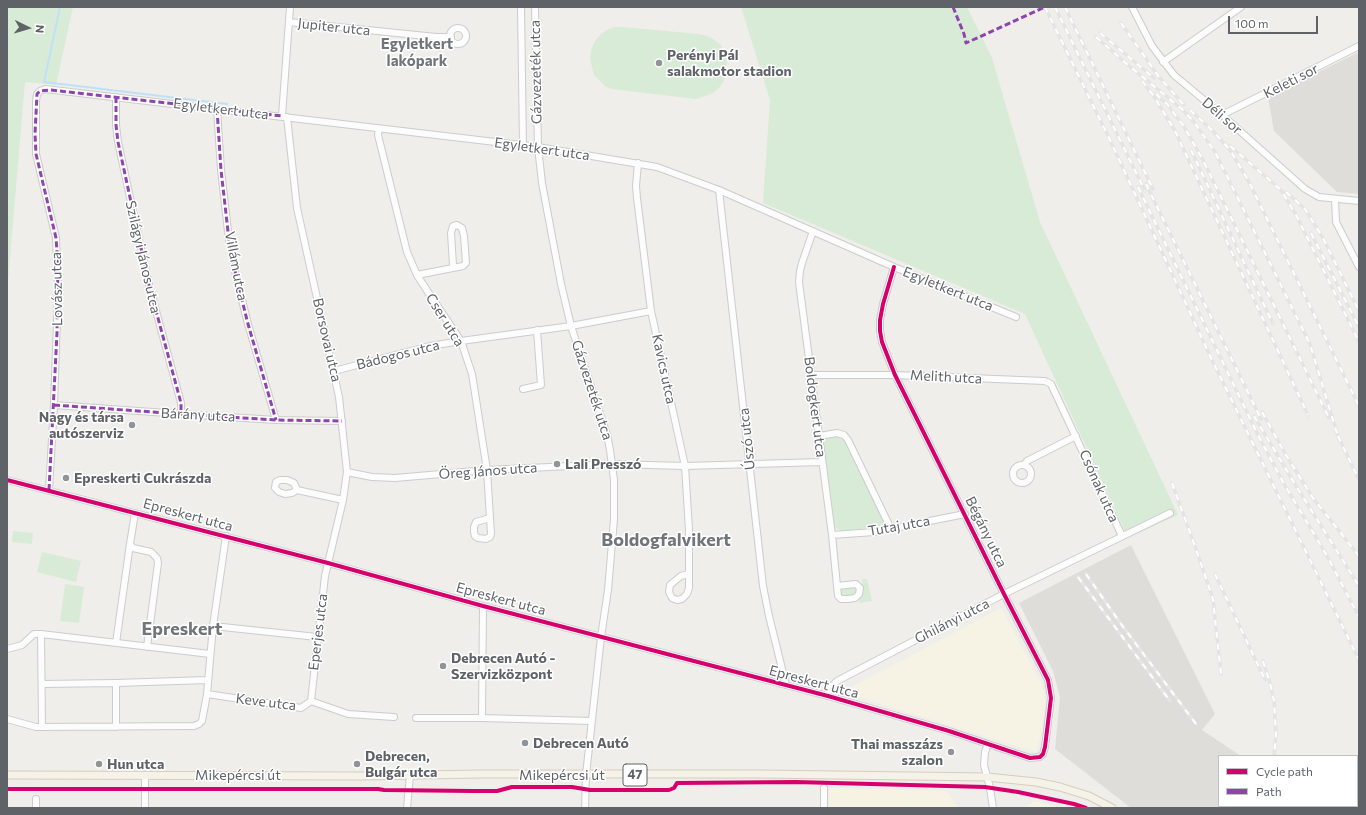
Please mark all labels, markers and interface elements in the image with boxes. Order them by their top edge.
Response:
north arrow [8,8,48,48]
scale bar [1230,8,1320,34]
street label: Jupiter utca [297,15,371,39]
text: 100 m [1235,16,1269,30]
street label: Gázvezeték utca [527,20,545,124]
text: N [34,24,47,34]
district label: Egyletkert lakópark [381,35,453,70]
place label: Perényi Pál salakmotor stadion [667,47,792,80]
marker: Perényi Pál salakmotor stadion [654,58,664,68]
street label: Keleti sor [1261,60,1321,102]
street label: Déli sor [1198,94,1246,138]
street label: Egyletkert utca [172,95,270,123]
street label: Egyletkert utca [493,134,591,164]
street label: Szilágyi János utca [122,199,164,315]
street label: Villám utca [221,230,251,302]
street label: Lovász utca [48,252,66,326]
street label: Egyletkert utca [900,263,996,315]
street label: Cser utca [422,290,468,350]
street label: Borsovai utca [309,296,345,384]
street label: Kavics utca [648,333,680,405]
street label: Bádogos utca [355,337,441,373]
street label: Gázvezeték utca [568,338,616,442]
street label: Boldogkert utca [800,356,830,458]
street label: Melith utca [910,367,982,387]
street label: Bárány utca [160,405,236,425]
street label: Úszó utca [735,407,759,471]
place label: Nagy és társa autószerviz [39,409,124,442]
marker: Nagy és társa autószerviz [127,420,137,430]
street label: Csónak utca [1076,447,1122,525]
place label: Lali Presszó [565,456,641,472]
street label: Öreg János utca [438,459,538,483]
marker: Lali Presszó [552,459,562,469]
place label: Epreskerti Cukrászda [74,470,211,486]
marker: Epreskerti Cukrászda [61,473,71,483]
street label: Bégány utca [962,494,1010,570]
street label: Epreskert utca [141,495,235,535]
street label: Tutaj utca [867,512,931,540]
district label: Boldogfalvikert [601,529,731,551]
street label: Epreskert utca [454,579,548,619]
street label: Eperjes utca [305,593,331,671]
street label: Ghilányi utca [912,595,992,647]
district label: Epreskert [142,618,222,640]
place label: Debrecen Autó - Szervizközpont [451,650,556,682]
marker: Debrecen Autó - Szervizközpont [438,661,448,671]
street label: Epreskert utca [767,662,861,702]
street label: Keve utca [235,690,297,714]
place label: Debrecen Autó [533,735,629,751]
place label: Thai masszázs szalon [851,736,943,768]
marker: Debrecen Autó [520,738,530,748]
marker: Thai masszázs szalon [946,747,956,757]
place label: Debrecen, Bulgár utca [365,748,437,780]
legend [1218,755,1358,807]
place label: Hun utca [107,756,164,772]
marker: Hun utca [94,759,104,769]
marker: Debrecen, Bulgár utca [352,759,362,769]
road number: 47 [623,764,647,786]
text: Cycle path [1256,764,1313,778]
street label: Mikepércsi út [195,767,281,783]
street label: Mikepércsi út [519,767,605,783]
text: Path [1256,784,1282,798]

